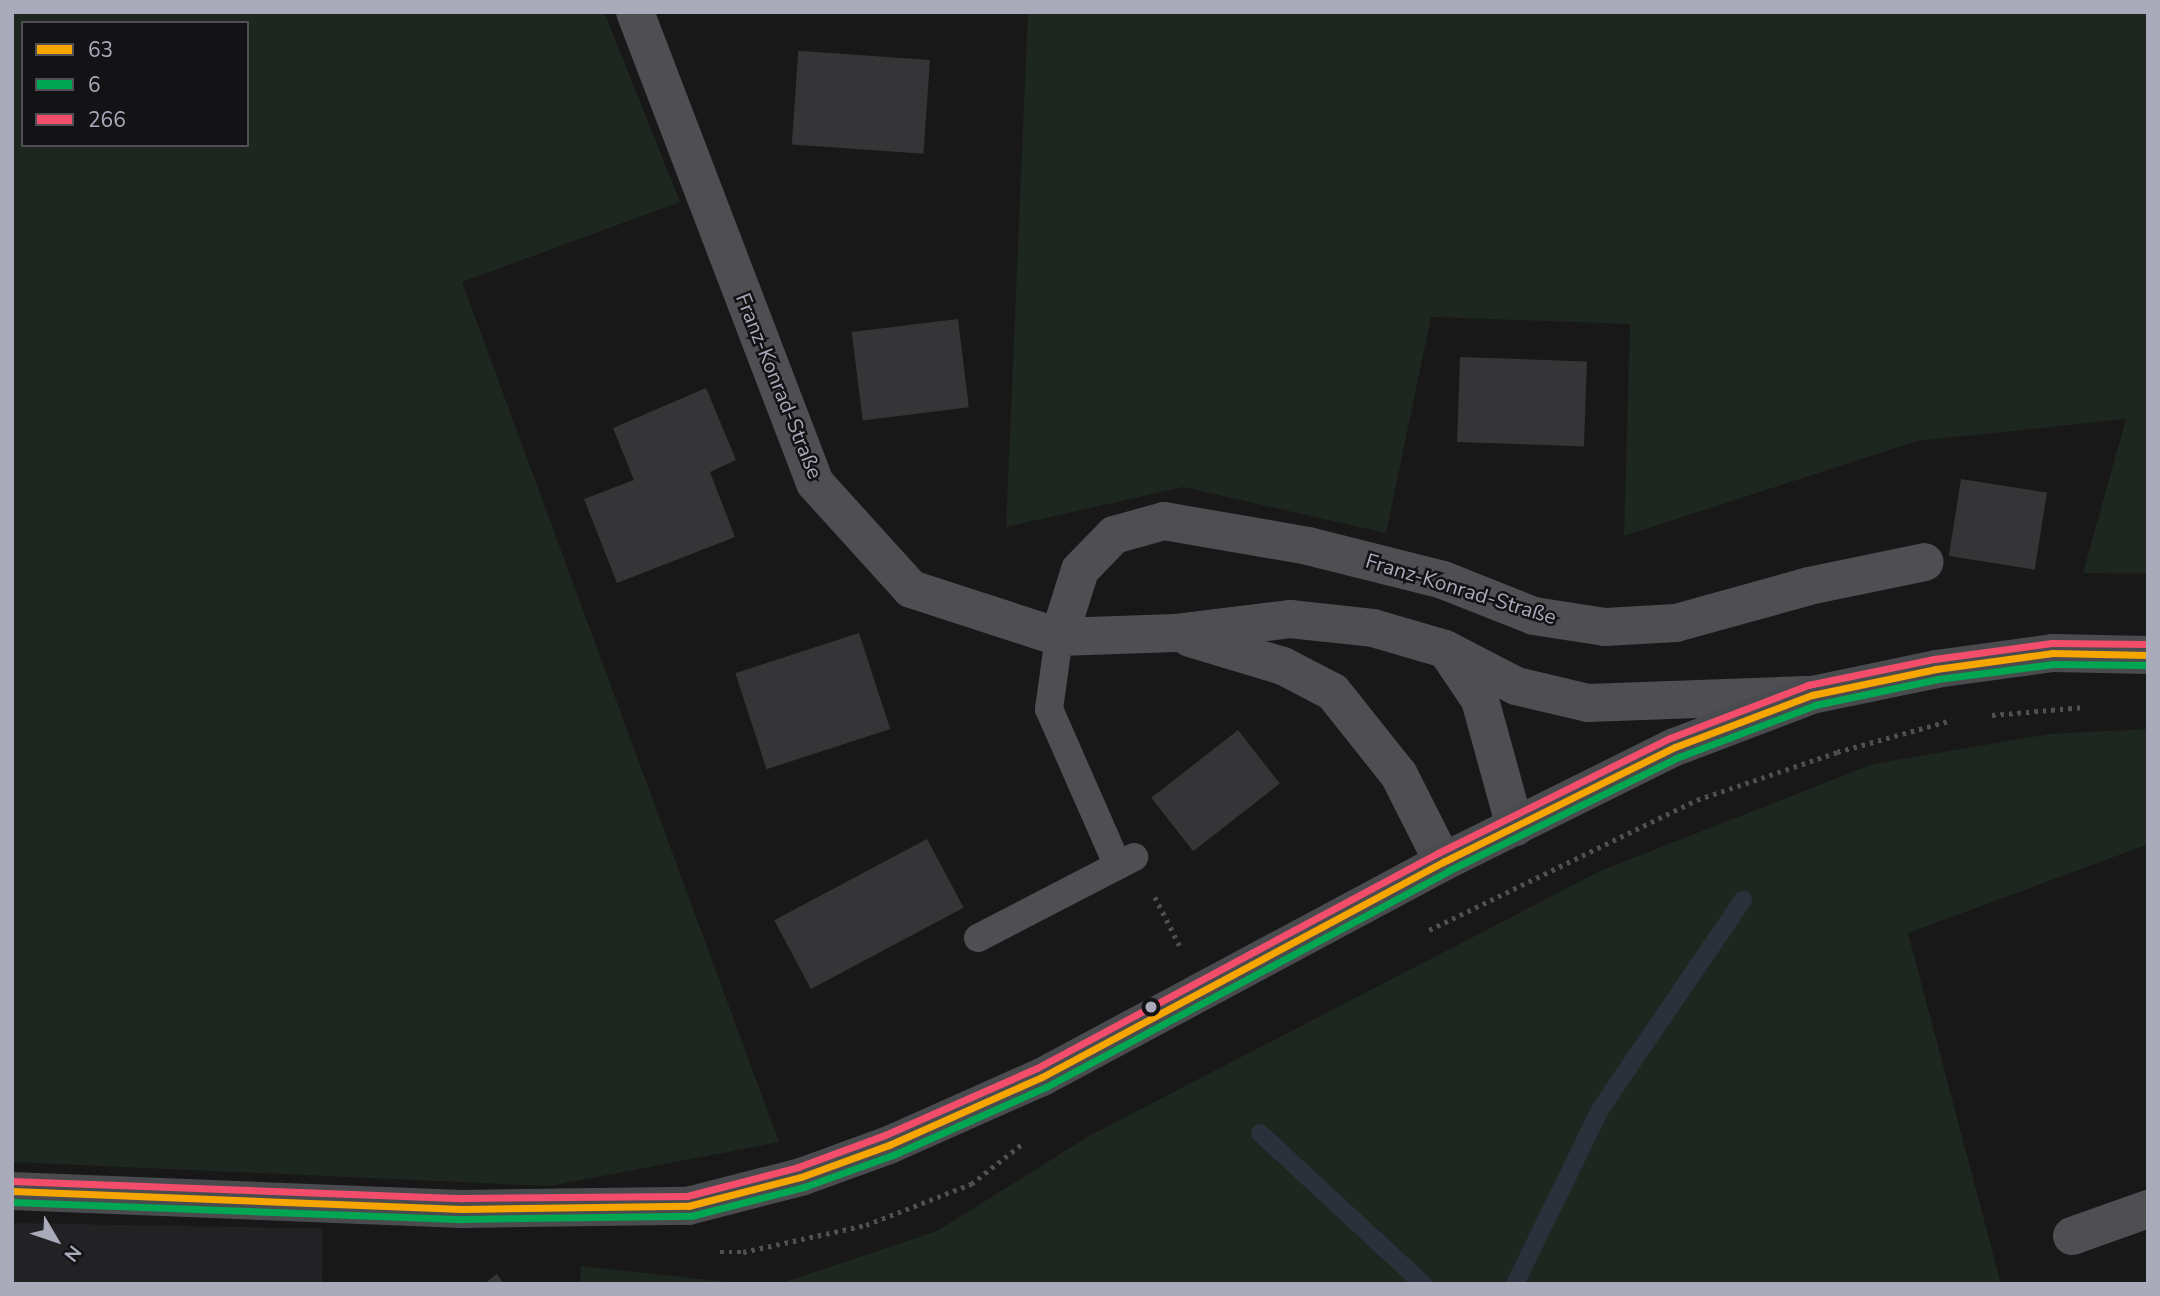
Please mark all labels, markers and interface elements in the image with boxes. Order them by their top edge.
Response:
legend [21,21,248,147]
text: 63 [88,36,113,64]
text: 6 [88,71,101,99]
text: 266 [88,106,126,134]
street label: Franz-Konrad-Straße [730,289,828,483]
street label: Franz-Konrad-Straße [1363,548,1559,630]
unlabelled marker [1144,1000,1158,1014]
north arrow [21,1205,91,1275]
text: N [58,1240,87,1267]

